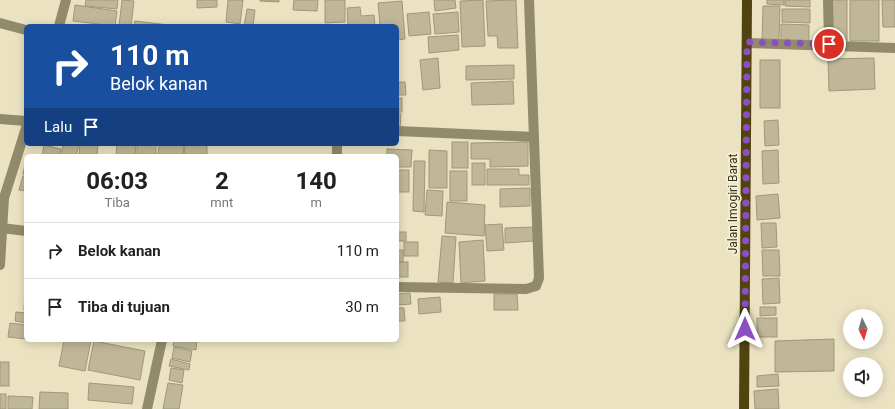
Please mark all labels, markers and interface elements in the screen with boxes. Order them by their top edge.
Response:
pin [812,27,846,61]
icon: arrive [818,33,840,55]
text: 110 m [110,39,189,72]
icon: right [44,40,96,92]
text: Belok kanan [110,73,208,94]
icon: arrive [80,116,102,138]
text: Lalu [44,118,72,136]
street label: Jalan Imogiri Barat [726,154,740,254]
text: 06:03 [86,167,148,195]
text: 2 [215,167,229,195]
text: 140 [295,167,337,195]
text: Tiba [105,195,130,210]
text: mnt [210,195,233,210]
text: m [310,195,322,210]
icon: right [44,240,66,262]
text: Belok kanan [78,242,161,260]
text: 110 m [337,242,379,260]
icon: arrive [44,296,66,318]
text: Tiba di tujuan [78,298,170,316]
text: 30 m [345,298,379,316]
position arrow [724,308,766,350]
north arrow [843,309,883,349]
map controls [843,309,883,397]
button: sound [843,357,883,397]

